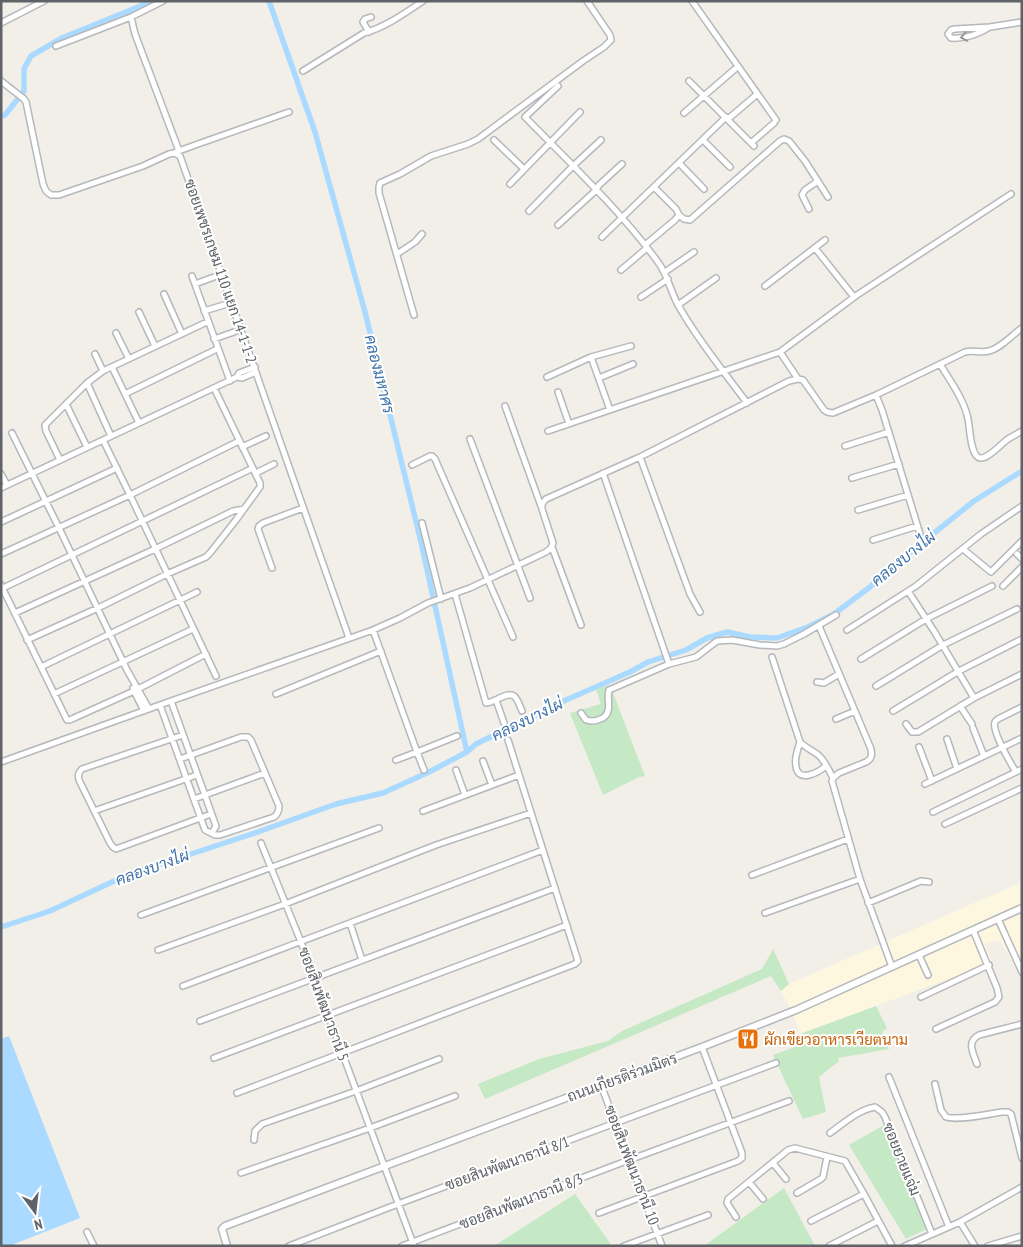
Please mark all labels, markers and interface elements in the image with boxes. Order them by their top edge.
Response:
one-way arrow [960,31,969,42]
street label: ซอยเพชรเกษม 110 แยก 14-1-1-2 [180,176,262,366]
water label: คลองมหาศร [361,332,400,417]
water label: คลองบางไผ่ [866,525,940,590]
water label: คลองบางไผ่ [488,692,567,745]
water label: คลองบางไผ่ [112,843,193,890]
street label: ซอยสินพัฒนาธานี 5 [295,944,353,1064]
restaurant icon: ผักเขียวอาหารเวียตนาม [736,1027,760,1051]
place label: ผักเขียวอาหารเวียตนาม [764,1030,908,1049]
street label: ถนนเกียรติร่วมมิตร [564,1048,680,1106]
street label: ซอยสินพัฒนาธานี 10 [600,1102,664,1228]
street label: ซอยยายแจ่ม [879,1120,925,1198]
street label: ซอยสินพัฒนาธานี 8/1 [442,1132,572,1194]
street label: ซอยสินพัฒนาธานี 8/3 [456,1169,586,1233]
north arrow [10,1187,60,1237]
text: N [32,1215,44,1234]

